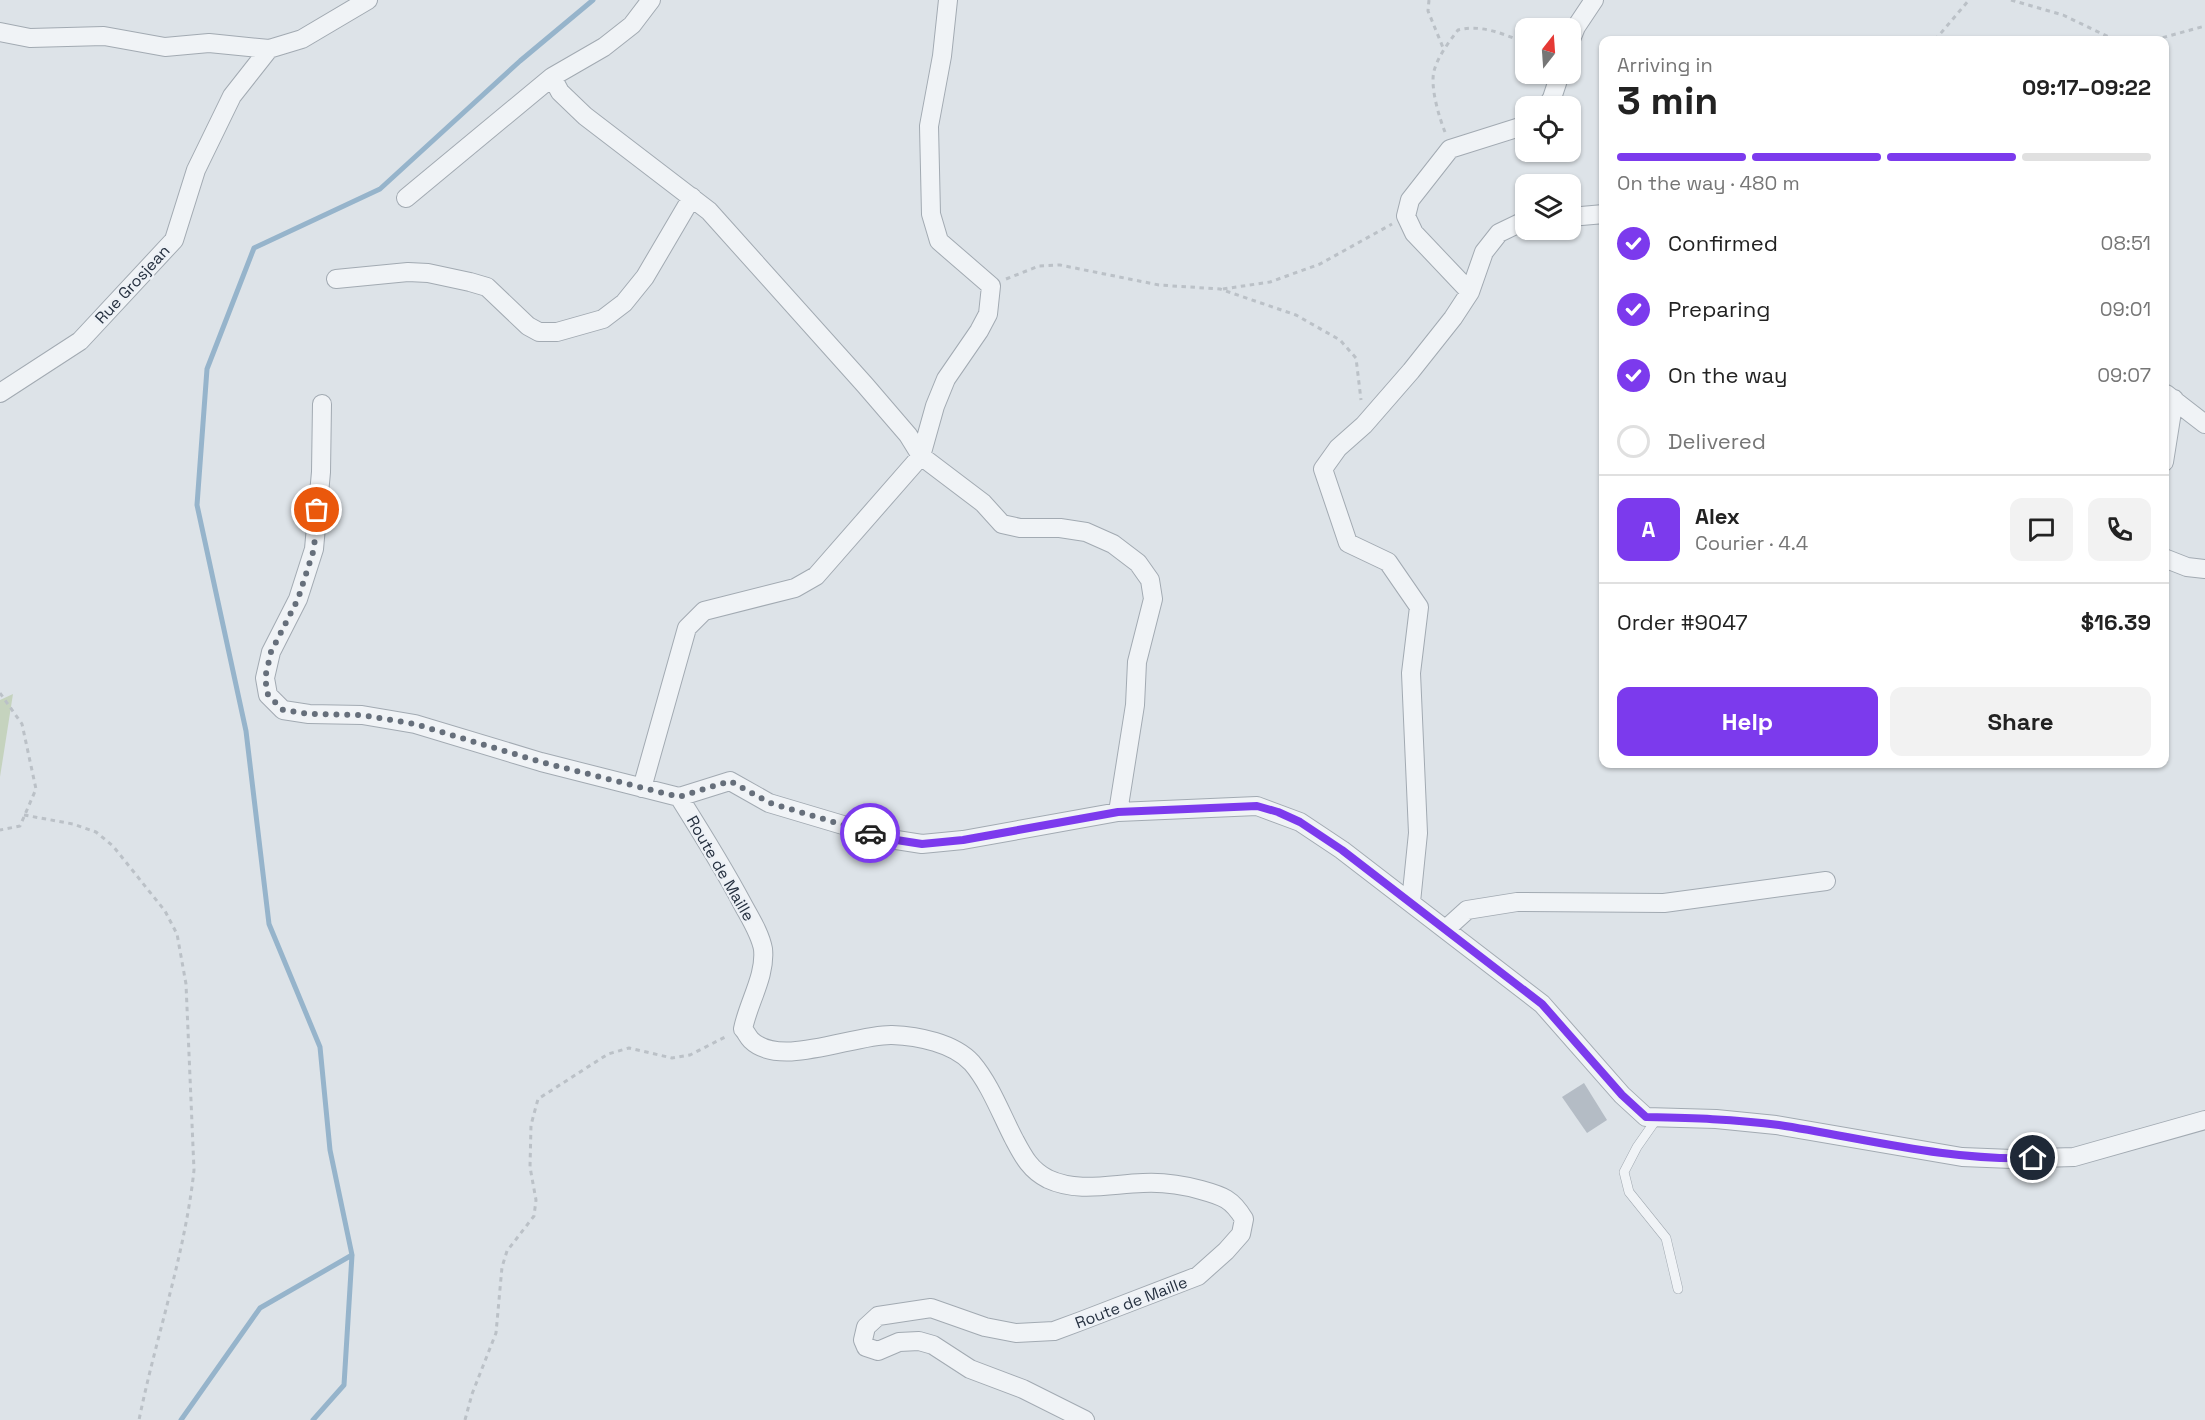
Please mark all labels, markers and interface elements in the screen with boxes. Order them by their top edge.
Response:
north arrow [1515,18,1581,84]
map controls [1515,18,1581,240]
text: Arriving in [1617,52,1713,78]
text: 09:17–09:22 [2022,73,2151,101]
text: 3 min [1617,76,1718,125]
button: locate [1515,96,1581,162]
text: On the way · 480 m [1617,170,1800,196]
button: layers [1515,174,1581,240]
icon: check [1617,227,1650,260]
text: Confirmed [1668,229,1778,257]
text: 08:51 [2101,230,2151,256]
street label: Rue Grosjean [90,240,174,328]
icon: check [1617,293,1650,326]
text: Preparing [1668,295,1770,323]
text: 09:01 [2100,296,2151,322]
icon: check [1617,359,1650,392]
text: On the way [1668,361,1787,389]
text: 09:07 [2097,362,2151,388]
text: Delivered [1668,427,1766,455]
pin [291,484,342,535]
icon: bag [300,493,333,526]
button: chat [2010,498,2073,561]
button: phone [2088,498,2151,561]
text: Alex [1695,502,1740,530]
text: A [1642,515,1655,543]
text: Courier · 4.4 [1695,530,1808,556]
text: Order #9047 [1617,608,1748,636]
text: $16.39 [2081,608,2151,636]
button: Help [1617,687,1878,756]
button: Share [1890,687,2151,756]
courier [840,803,900,863]
street label: Route de Maille [682,812,759,925]
icon: car [854,817,887,850]
pin [2007,1132,2058,1183]
icon: home [2016,1141,2049,1174]
street label: Route de Maille [1072,1271,1190,1334]

